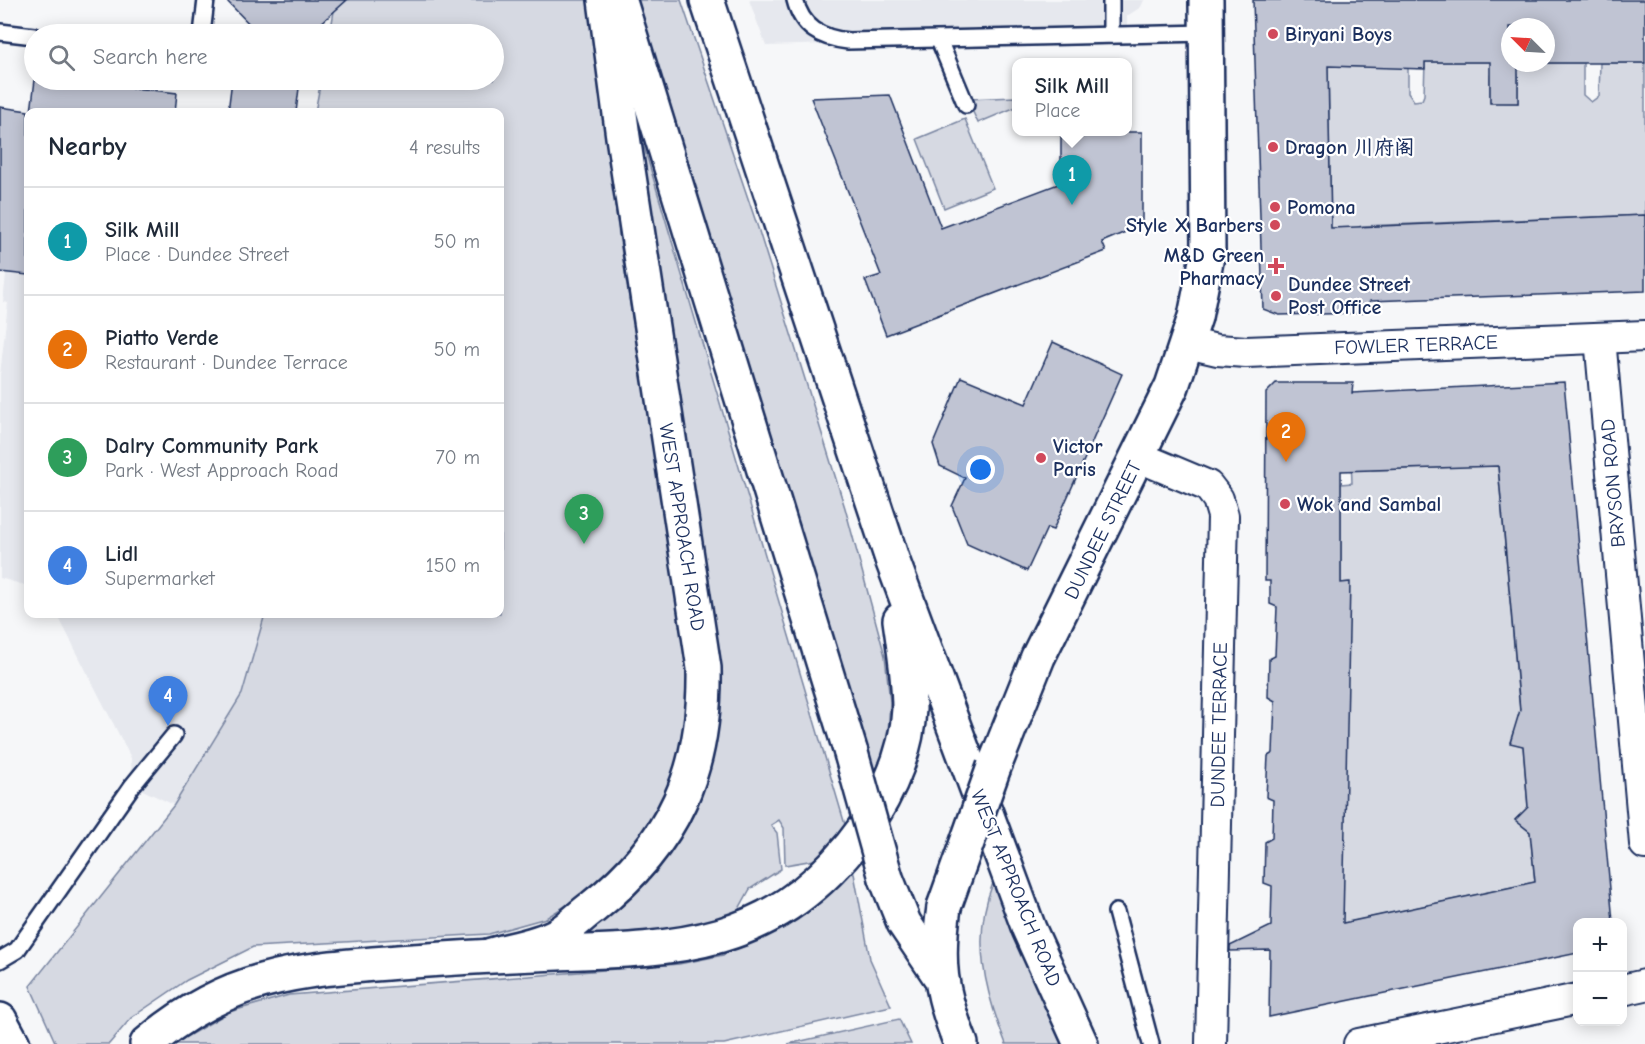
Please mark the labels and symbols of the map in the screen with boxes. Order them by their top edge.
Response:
north arrow [1501,18,1555,72]
place label: Biryani Boys [1285,23,1392,46]
marker: Biryani Boys [1266,27,1280,41]
place label: Dragon 川府阁 [1285,136,1414,159]
marker: Dragon 川府阁 [1266,140,1280,154]
pin: 1 [1052,156,1092,205]
place label: Pomona [1287,196,1356,219]
marker: Pomona [1268,200,1282,214]
place label: Style X Barbers [1126,214,1263,237]
marker: Style X Barbers [1268,218,1282,232]
place label: M&D Green Pharmacy [1164,244,1265,290]
marker: M&D Green Pharmacy [1269,259,1283,273]
place label: Dundee Street Post Office [1288,273,1410,319]
marker: Dundee Street Post Office [1269,289,1283,303]
street label: FOWLER TERRACE [1334,331,1498,359]
pin: 2 [1266,412,1306,462]
street label: BRYSON ROAD [1596,418,1630,548]
street label: WEST APPROACH ROAD [654,421,710,633]
place label: Victor Paris [1053,435,1103,481]
marker: Victor Paris [1034,451,1048,465]
your location [966,455,995,484]
street label: DUNDEE STREET [1060,457,1147,603]
place label: Wok and Sambal [1297,493,1441,516]
pin: 3 [564,494,604,544]
marker: Wok and Sambal [1278,497,1292,511]
street label: DUNDEE TERRACE [1206,642,1232,808]
pin: 4 [148,676,188,726]
street label: WEST APPROACH ROAD [966,786,1066,990]

